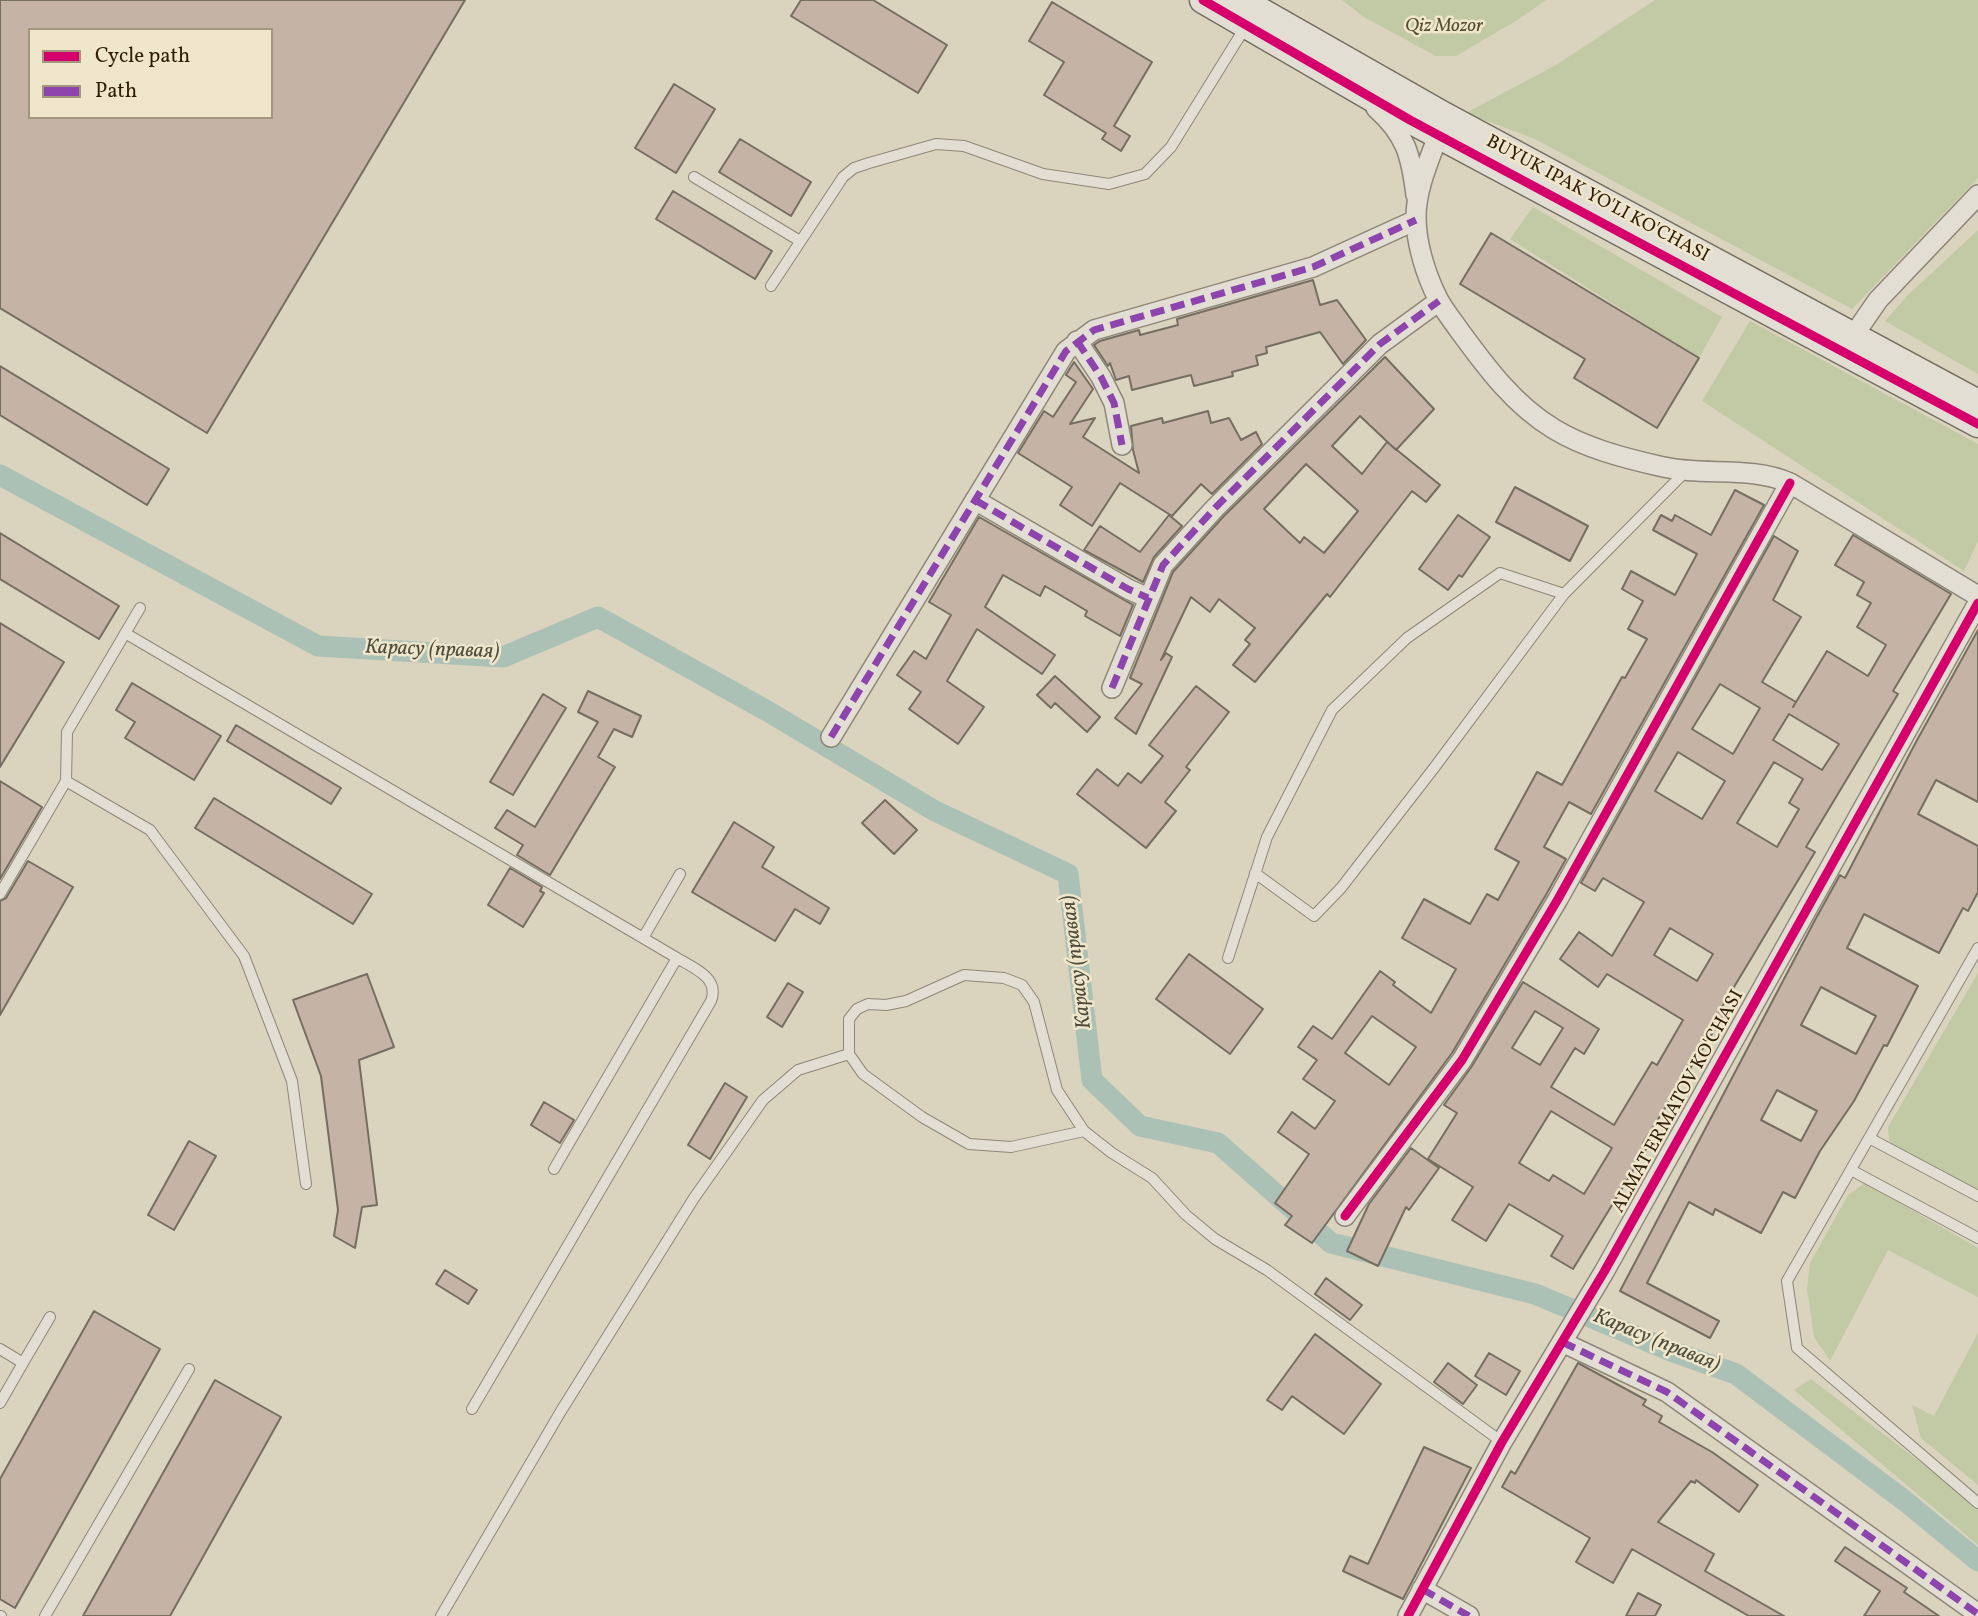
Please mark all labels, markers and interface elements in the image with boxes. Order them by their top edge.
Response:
park label: Qiz Mozor [1405,17,1483,39]
legend [28,28,273,119]
text: Cycle path [95,42,190,71]
text: Path [95,77,137,106]
street label: BUYUK IPAK YO'LI KO'CHASI [1481,131,1713,269]
water label: Карасу (правая) [364,636,500,666]
water label: Карасу (правая) [1057,893,1099,1031]
street label: ALMAT ERMATOV KO'CHASI [1608,987,1750,1217]
water label: Карасу (правая) [1589,1305,1723,1379]

